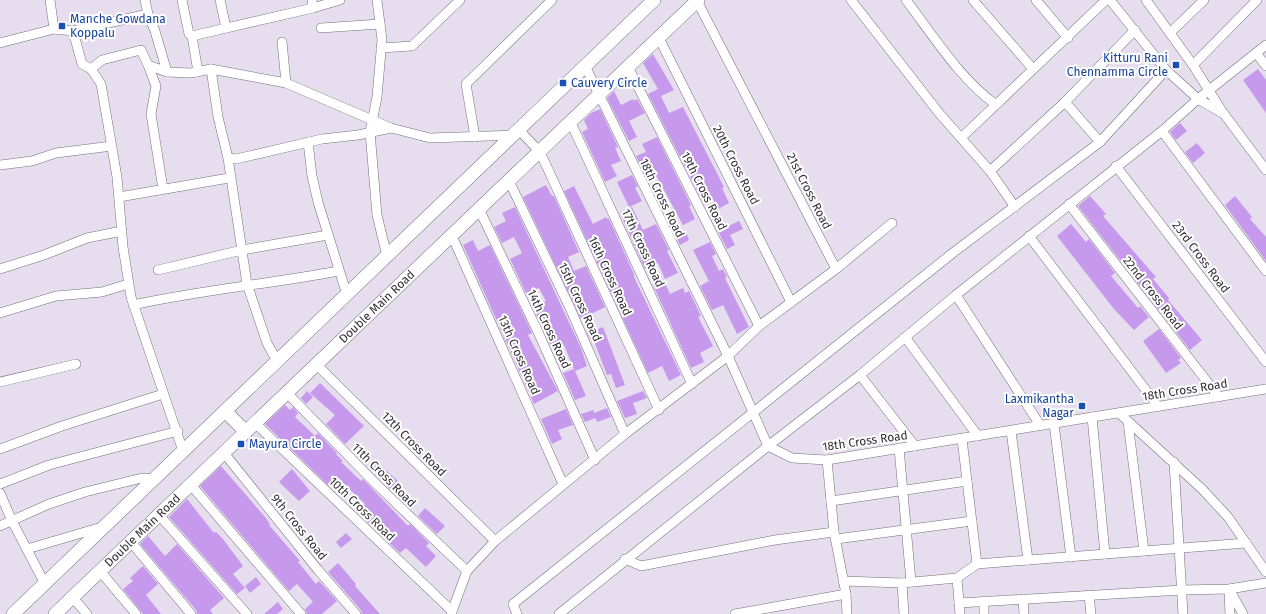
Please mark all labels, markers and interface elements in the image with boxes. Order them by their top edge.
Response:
place label: Manche Gowdana Koppalu [70,12,166,40]
marker: Manche Gowdana Koppalu [57,21,67,31]
place label: Kitturu Rani Chennamma Circle [1067,51,1168,79]
marker: Kitturu Rani Chennamma Circle [1171,60,1181,70]
place label: Cauvery Circle [571,76,647,90]
marker: Cauvery Circle [558,78,568,88]
street label: 20th Cross Road [710,123,762,207]
street label: 19th Cross Road [678,150,730,232]
street label: 21st Cross Road [784,151,834,231]
street label: 18th Cross Road [637,156,687,240]
street label: 17th Cross Road [619,207,667,289]
street label: 23rd Cross Road [1169,218,1233,296]
street label: 16th Cross Road [586,234,634,318]
street label: 22nd Cross Road [1120,254,1186,332]
street label: 15th Cross Road [556,260,604,344]
street label: Double Main Road [336,267,418,346]
street label: 14th Cross Road [525,287,573,371]
street label: 13th Cross Road [495,313,543,397]
street label: 18th Cross Road [1141,376,1229,404]
place label: Laxmikantha Nagar [1005,392,1074,420]
marker: Laxmikantha Nagar [1077,401,1087,411]
street label: 12th Cross Road [379,409,449,479]
street label: 18th Cross Road [821,428,909,454]
place label: Mayura Circle [249,437,322,451]
marker: Mayura Circle [236,439,246,449]
street label: 11th Cross Road [349,440,419,510]
street label: 10th Cross Road [326,474,398,544]
street label: Double Main Road [102,491,183,570]
street label: 9th Cross Road [268,491,330,563]

